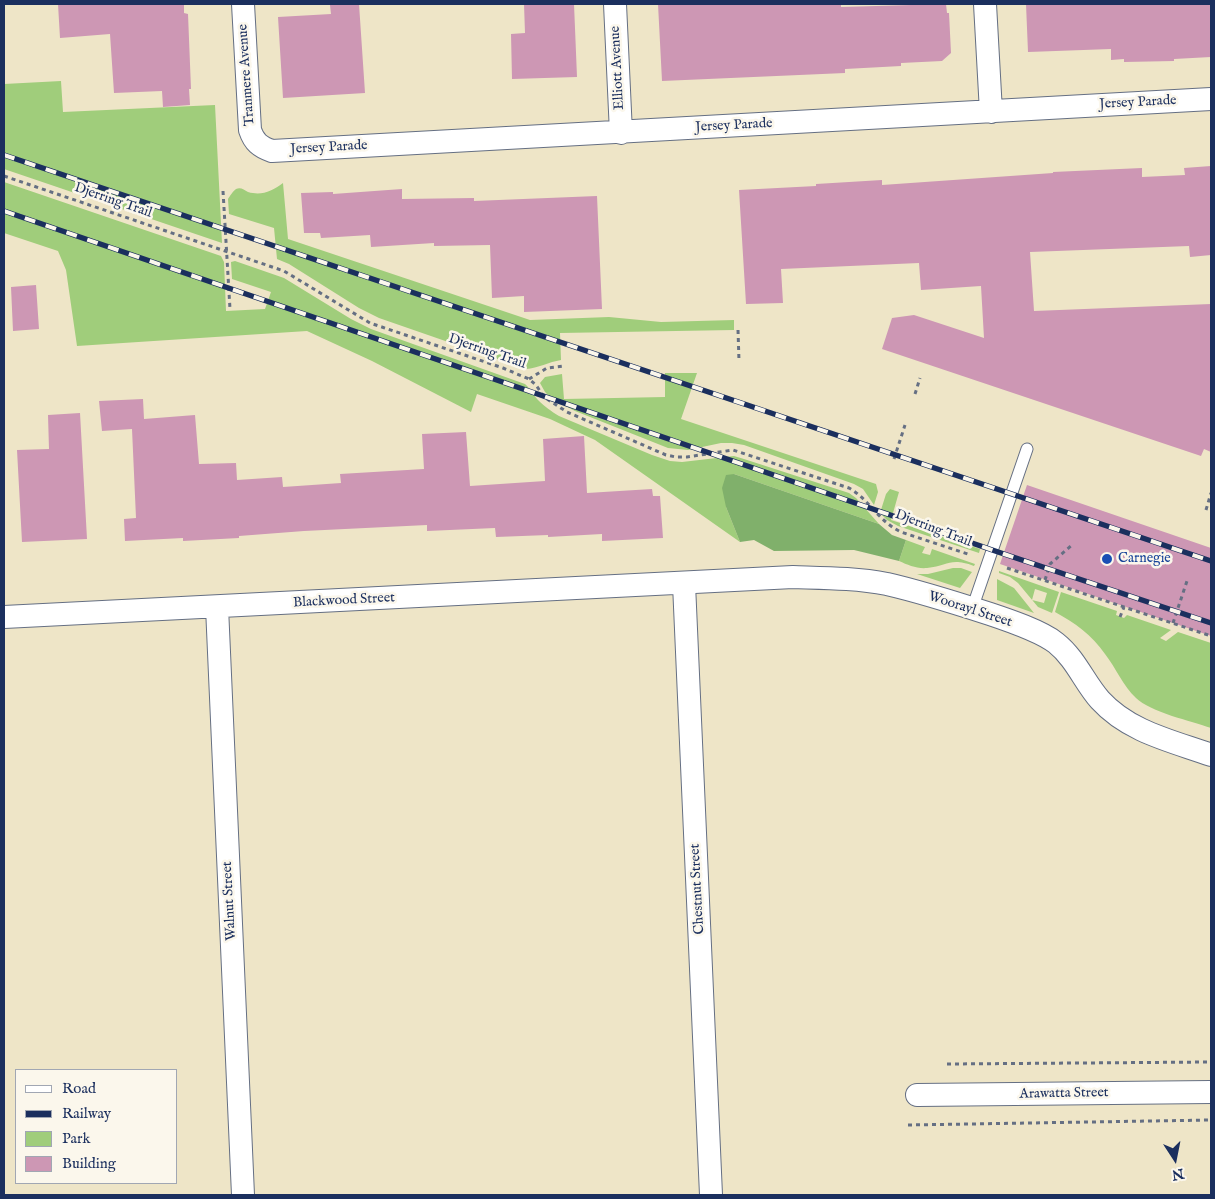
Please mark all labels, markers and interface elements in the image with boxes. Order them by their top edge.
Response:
street label: Tranmere Avenue [235,23,259,127]
street label: Elliott Avenue [607,26,629,110]
street label: Jersey Parade [1099,93,1177,113]
street label: Jersey Parade [695,116,773,136]
street label: Jersey Parade [290,138,368,158]
street label: Djerring Trail [72,180,154,222]
street label: Djerring Trail [446,331,528,373]
street label: Djerring Trail [892,507,974,551]
place label: Carnegie [1118,551,1171,567]
marker: Carnegie [1100,552,1114,566]
street label: Woorayl Street [926,589,1014,631]
street label: Blackwood Street [293,590,395,612]
street label: Chestnut Street [687,843,709,935]
street label: Walnut Street [220,861,240,941]
legend [15,1069,178,1184]
text: Road [62,1079,96,1098]
street label: Arawatta Street [1019,1085,1109,1103]
text: Railway [62,1104,111,1123]
text: Park [62,1129,91,1148]
north arrow [1150,1134,1200,1184]
text: Building [62,1154,116,1173]
text: N [1170,1164,1186,1184]

